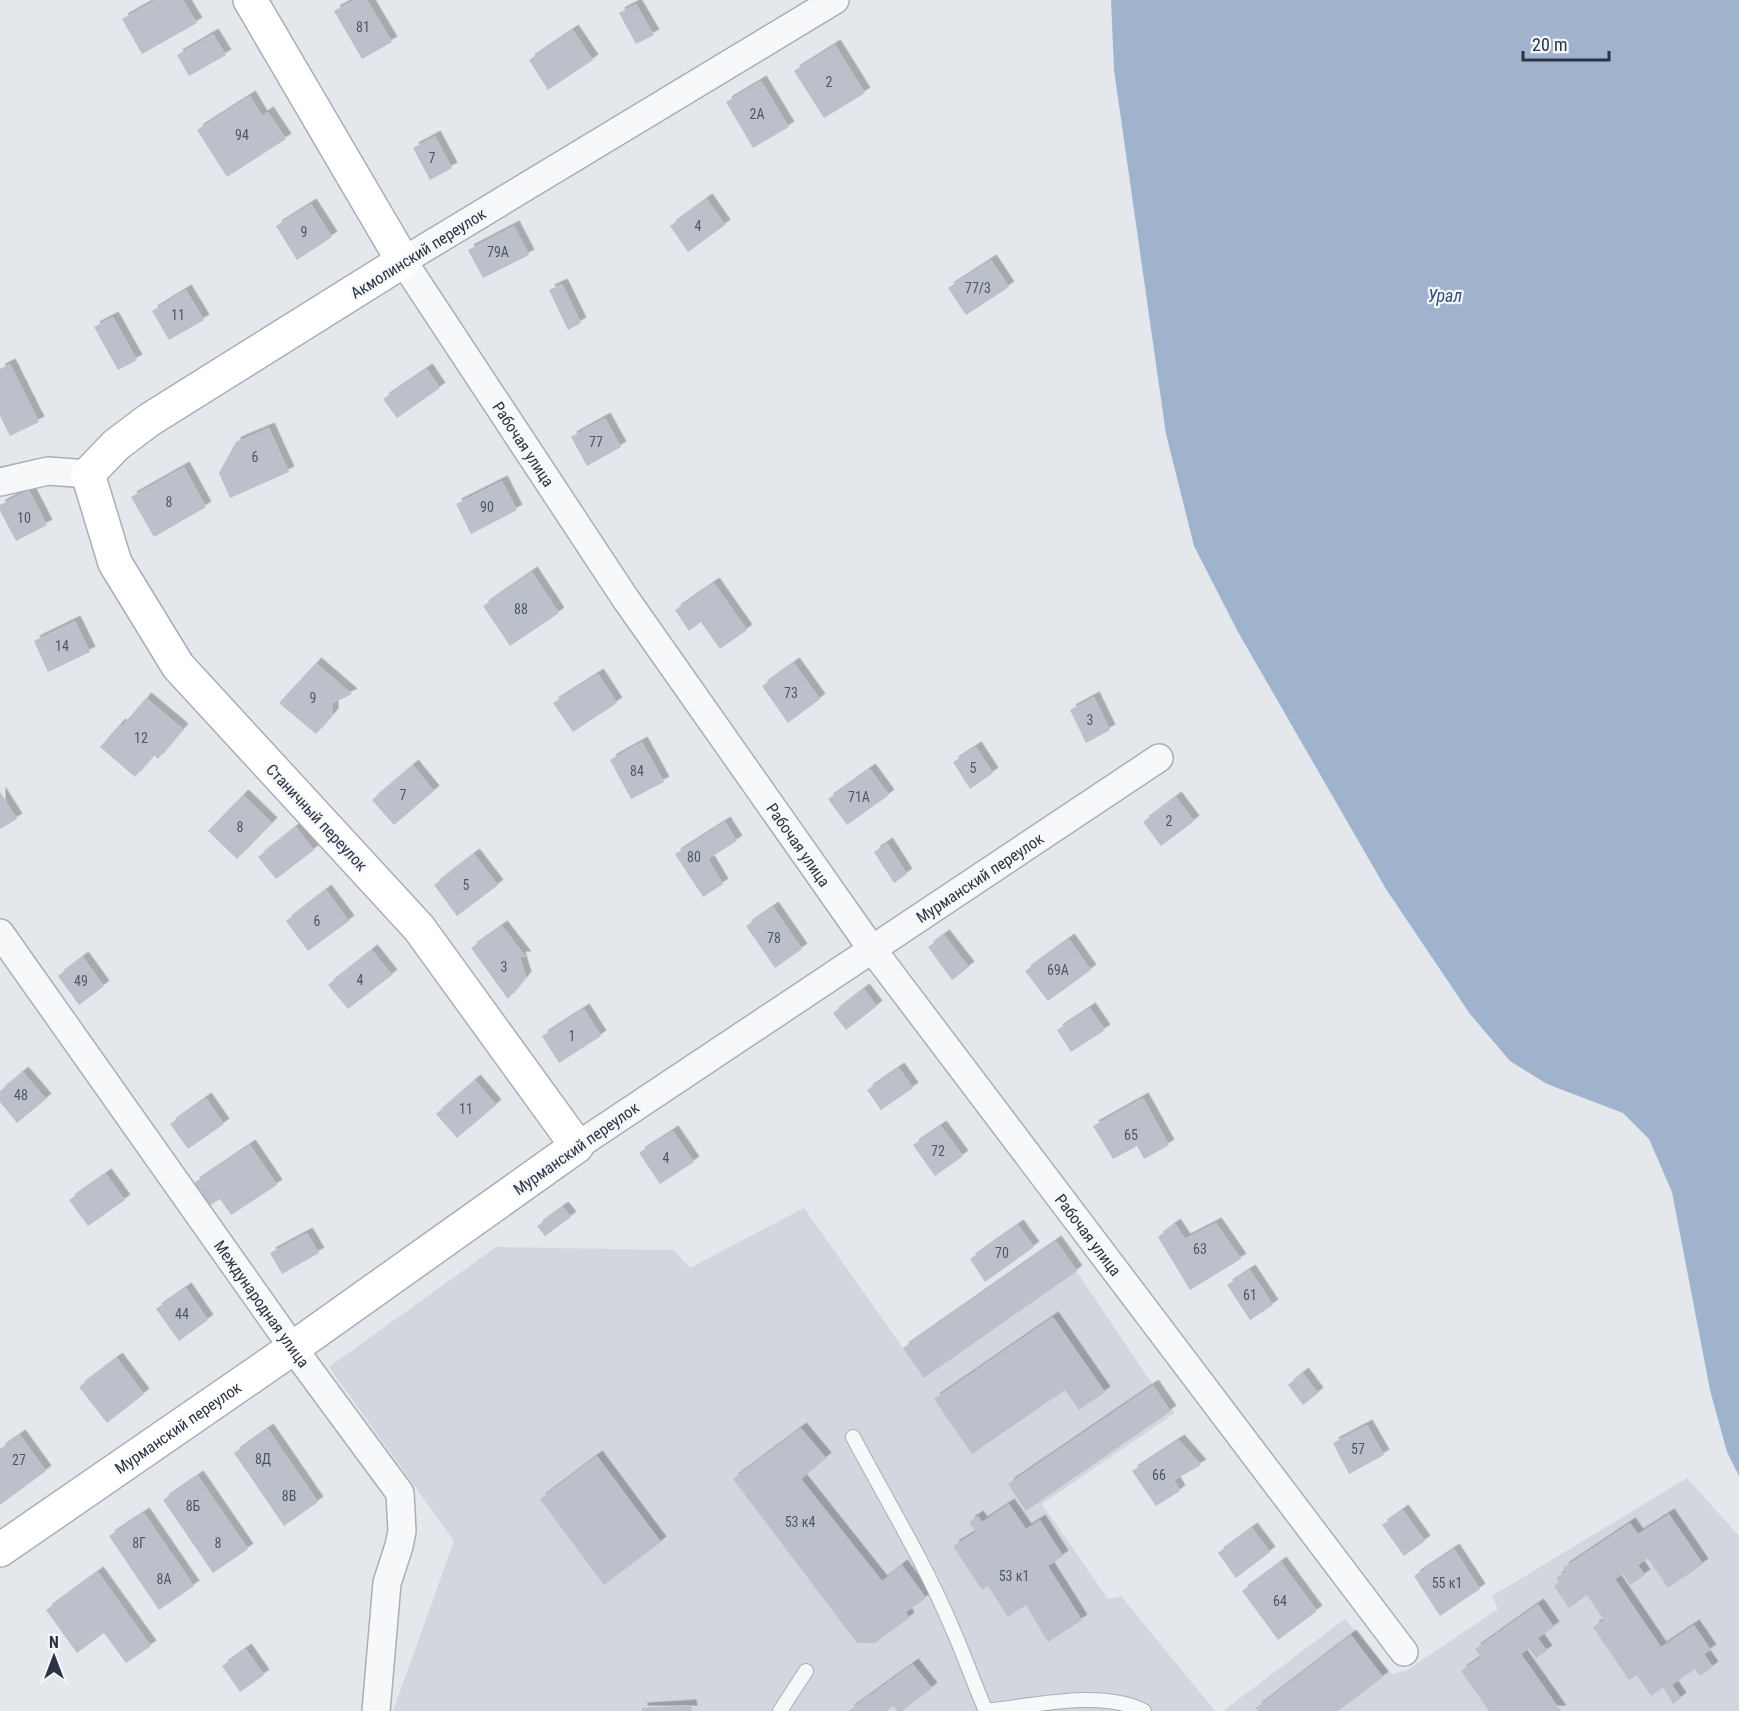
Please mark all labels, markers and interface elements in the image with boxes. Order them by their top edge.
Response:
house number: 81 [356,19,370,35]
scale bar [1523,24,1608,62]
text: 20 m [1532,34,1567,55]
house number: 2 [826,74,833,90]
house number: 2А [750,106,764,122]
house number: 94 [235,127,249,143]
house number: 7 [429,150,436,166]
street label: Акмолинский переулок [347,204,490,303]
house number: 4 [695,218,702,234]
house number: 9 [301,224,307,240]
house number: 79А [487,244,509,260]
house number: 77/3 [965,280,991,296]
water label: Урал [1428,285,1462,306]
house number: 11 [171,307,185,323]
street label: Рабочая улица [488,398,558,490]
house number: 77 [589,434,603,450]
house number: 6 [252,449,259,465]
house number: 8 [166,494,173,510]
house number: 90 [480,499,494,515]
house number: 10 [17,510,31,526]
house number: 88 [514,601,528,617]
house number: 14 [55,638,69,654]
house number: 73 [784,685,798,701]
house number: 9 [310,690,316,706]
house number: 3 [1087,712,1093,728]
house number: 12 [134,730,148,746]
street label: Станичный переулок [262,760,371,875]
house number: 5 [970,760,977,776]
house number: 84 [630,763,644,779]
house number: 7 [400,787,407,803]
house number: 71А [848,789,870,805]
street label: Рабочая улица [762,800,834,891]
house number: 2 [1166,813,1173,829]
house number: 8 [237,819,244,835]
street label: Мурманский переулок [913,829,1048,927]
house number: 80 [687,849,701,865]
house number: 5 [463,877,470,893]
house number: 6 [314,913,321,929]
house number: 78 [767,930,781,946]
house number: 3 [501,959,507,975]
house number: 69А [1047,962,1069,978]
house number: 4 [357,972,364,988]
house number: 49 [74,973,88,989]
house number: 1 [569,1028,575,1044]
house number: 48 [14,1087,28,1103]
street label: Мурманский переулок [510,1098,643,1199]
house number: 11 [459,1101,473,1117]
house number: 65 [1124,1127,1138,1143]
house number: 72 [931,1143,945,1159]
house number: 4 [663,1150,670,1166]
street label: Рабочая улица [1051,1190,1125,1280]
street label: Международная улица [210,1237,313,1371]
house number: 63 [1193,1241,1207,1257]
house number: 70 [995,1245,1009,1261]
house number: 61 [1243,1287,1257,1303]
house number: 44 [175,1306,189,1322]
street label: Мурманский переулок [111,1378,245,1478]
house number: 57 [1351,1441,1365,1457]
house number: 8Д [255,1451,271,1467]
house number: 27 [12,1452,26,1468]
house number: 66 [1152,1467,1166,1483]
house number: 8В [282,1488,296,1504]
house number: 8Б [186,1498,201,1514]
house number: 53 к4 [785,1514,815,1530]
house number: 8Г [132,1535,146,1551]
house number: 8 [215,1535,222,1551]
house number: 53 к1 [999,1568,1029,1584]
house number: 8А [157,1571,171,1587]
house number: 55 к1 [1432,1575,1462,1591]
house number: 64 [1273,1593,1287,1609]
north arrow [24,1627,84,1687]
text: N [49,1633,59,1652]

